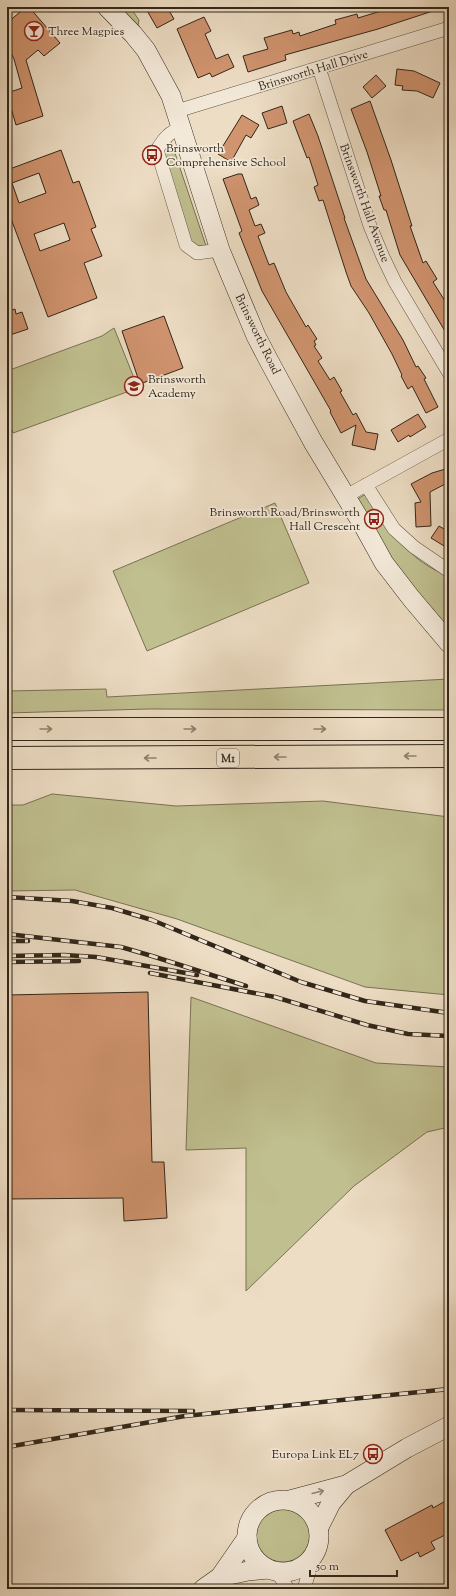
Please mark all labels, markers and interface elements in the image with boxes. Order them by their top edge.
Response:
bar icon: Three Magpies [23,20,45,42]
place label: Three Magpies [48,23,124,41]
street label: Brinsworth Hall Drive [256,46,371,96]
place label: Brinsworth Comprehensive School [166,140,287,172]
street label: Brinsworth Hall Avenue [334,142,394,266]
bus stop icon: Brinsworth Comprehensive School [141,144,163,166]
street label: Brinsworth Road [230,291,284,378]
place label: Brinsworth Academy [148,371,206,403]
school or university icon: Brinsworth Academy [123,375,145,397]
place label: Brinsworth Road/Brinsworth Hall Crescent [210,504,360,536]
bus stop icon: Brinsworth Road/Brinsworth Hall Crescent [363,508,385,530]
one-way arrow [39,725,52,733]
one-way arrow [183,725,196,733]
one-way arrow [313,725,326,733]
road number: M1 [217,749,239,767]
one-way arrow [404,752,417,760]
one-way arrow [274,753,287,761]
one-way arrow [144,754,157,762]
bus stop icon: Europa Link EL7 [362,1443,384,1465]
place label: Europa Link EL7 [272,1446,359,1464]
one-way arrow [311,1488,324,1495]
scale bar [310,1552,397,1578]
text: 50 m [315,1558,339,1576]

